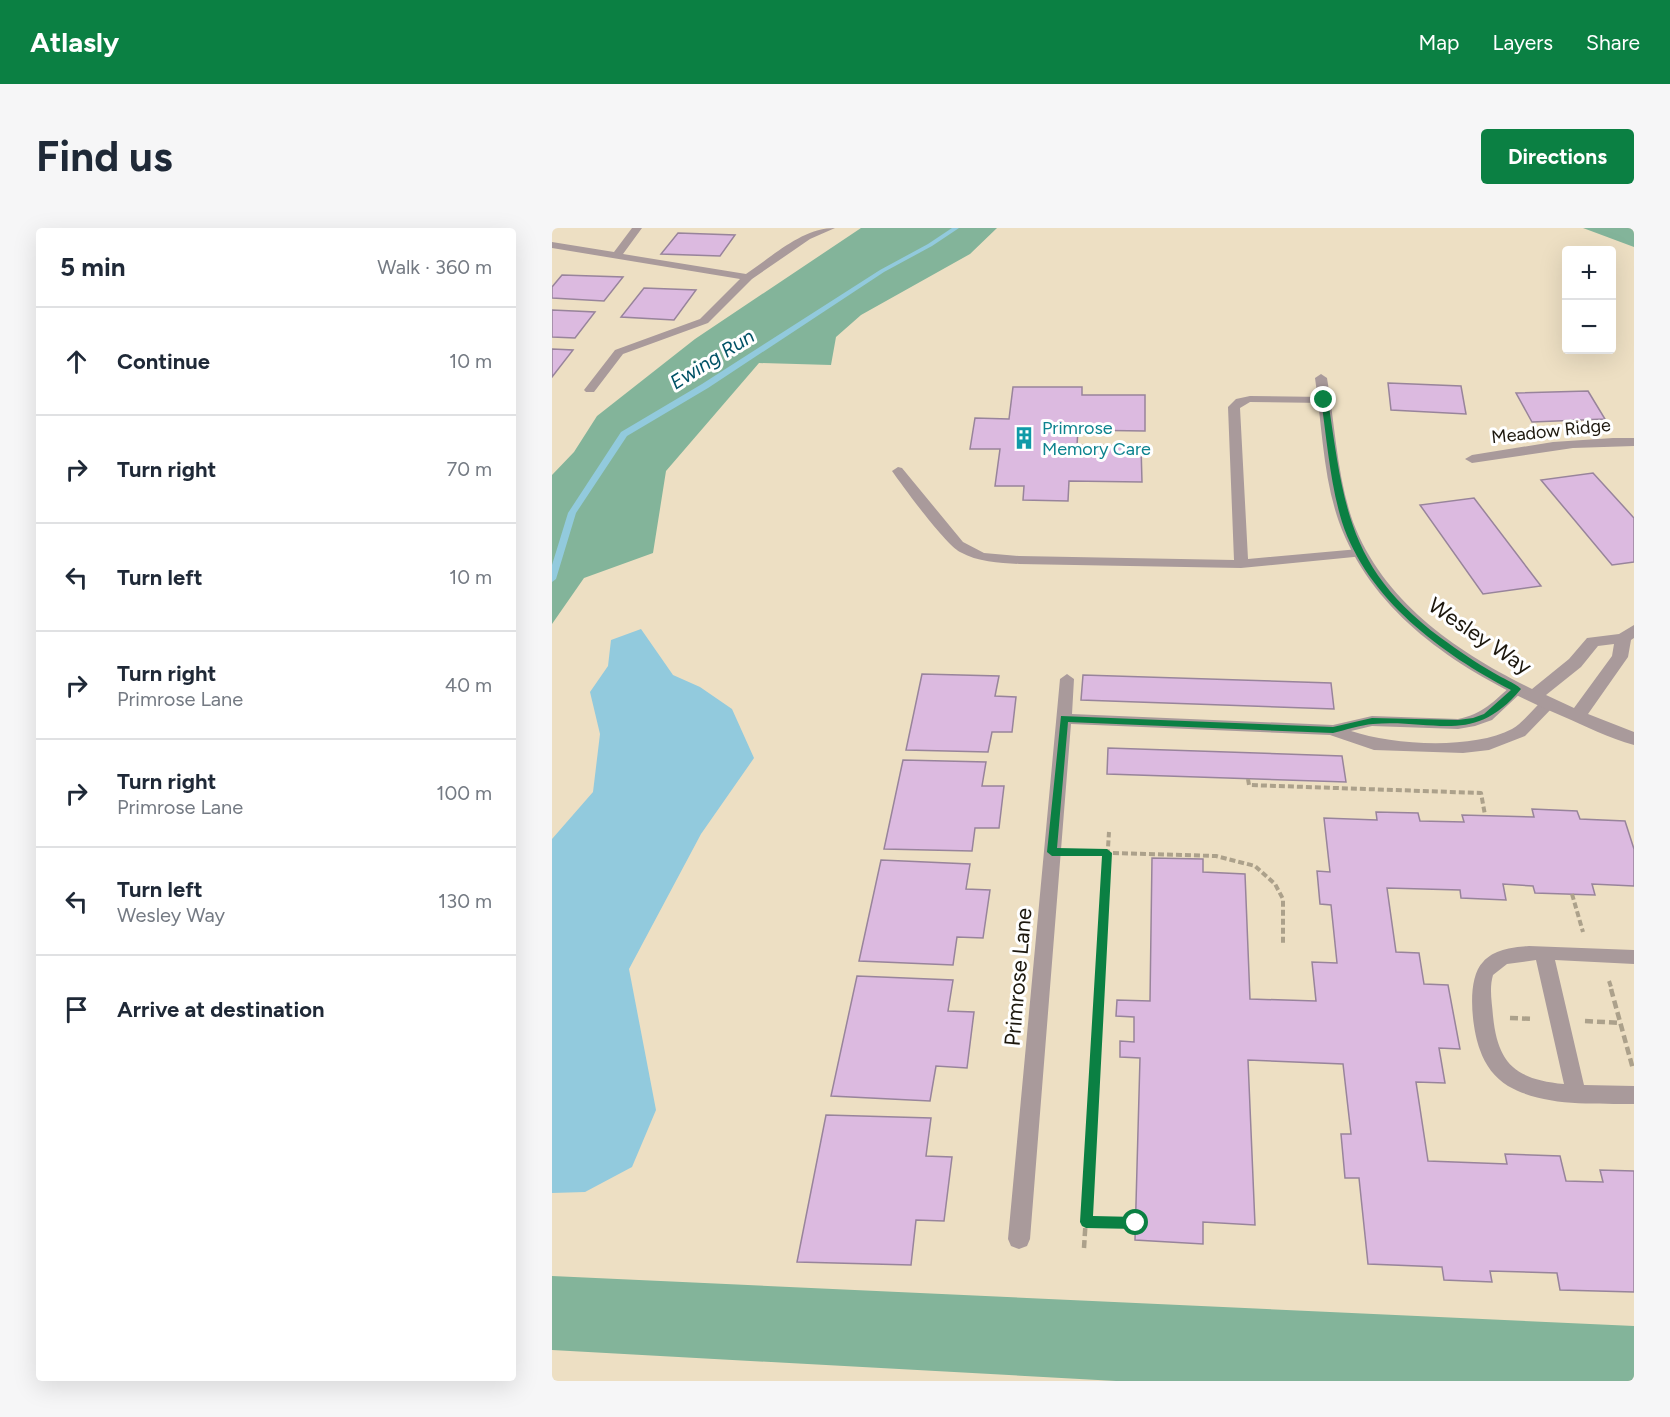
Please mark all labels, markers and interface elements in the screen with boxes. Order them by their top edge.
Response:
text: Atlasly [30,25,119,59]
text: Map [1419,30,1459,55]
text: Layers [1492,30,1553,55]
text: Share [1586,30,1640,55]
button: Directions [1481,129,1634,184]
text: Find us [36,131,173,182]
map controls [1562,246,1616,354]
button: + [1562,246,1616,300]
text: 5 min [60,251,126,283]
text: Walk · 360 m [377,255,492,279]
button: − [1562,300,1616,354]
water label: Ewing Run [665,324,759,394]
icon: ahead [60,345,93,378]
text: Continue [117,348,210,375]
text: 10 m [449,349,492,373]
route end [1310,386,1336,412]
street label: Meadow Ridge [1490,414,1612,448]
place label: Primrose Memory Care [1042,417,1151,460]
building icon: Primrose Memory Care [1011,425,1037,451]
icon: right [60,453,93,486]
text: Turn right [117,456,216,483]
text: 70 m [446,457,492,481]
icon: left [60,561,93,594]
text: Turn left [117,564,203,591]
text: 10 m [449,565,492,589]
street label: Wesley Way [1423,592,1537,681]
text: Turn right [117,660,216,687]
icon: right [60,669,93,702]
text: 40 m [445,673,492,697]
text: Primrose Lane [117,687,243,711]
text: Turn right [117,768,216,795]
icon: right [60,777,93,810]
text: 100 m [436,781,492,805]
text: Primrose Lane [117,795,243,819]
text: Turn left [117,876,203,903]
icon: left [60,885,93,918]
text: 130 m [438,889,492,913]
text: Wesley Way [117,903,225,927]
street label: Primrose Lane [999,907,1037,1047]
icon: arrive [60,993,93,1026]
text: Arrive at destination [117,996,325,1023]
route start [1122,1209,1148,1235]

